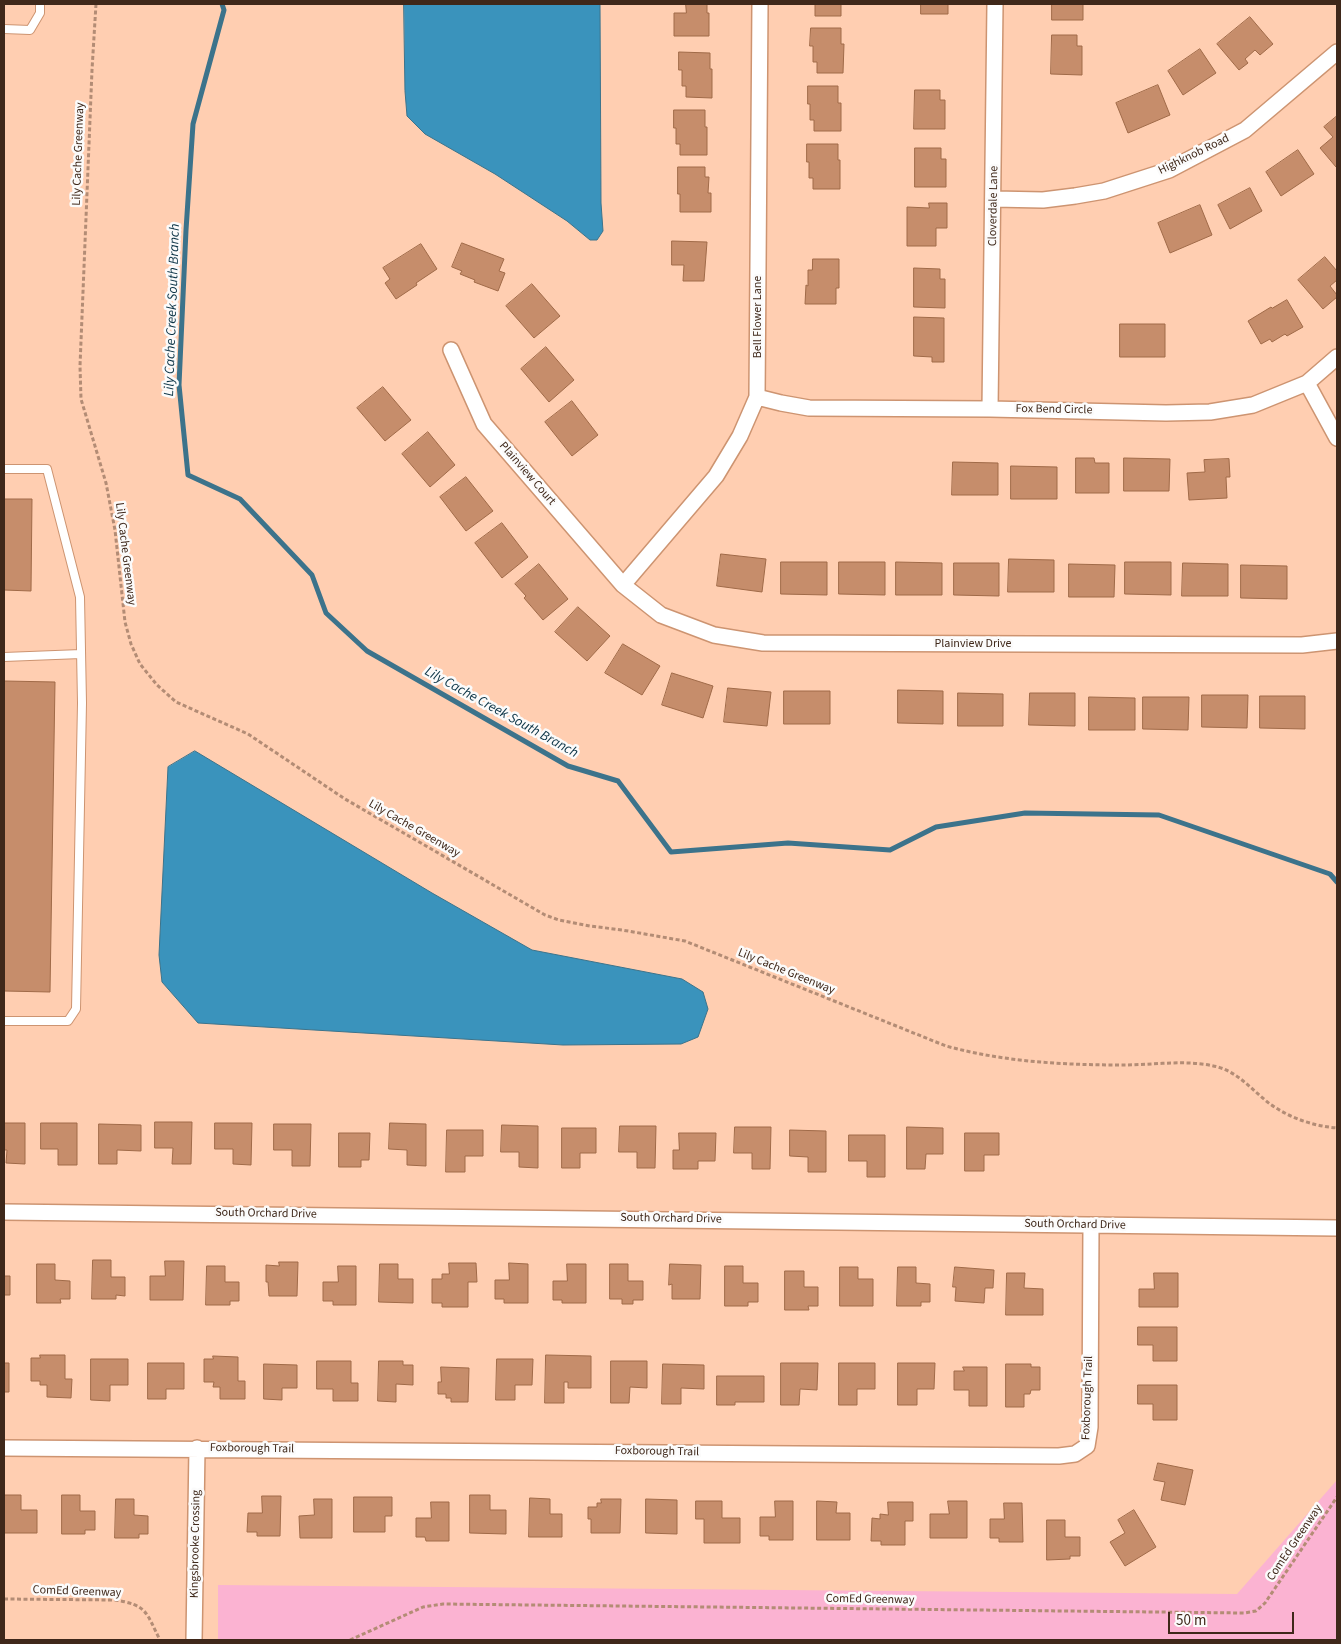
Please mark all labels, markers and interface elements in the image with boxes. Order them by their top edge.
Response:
street label: Lily Cache Greenway [70,102,88,206]
street label: Highknob Road [1156,132,1232,178]
street label: Cloverdale Lane [986,166,1002,246]
water label: Lily Cache Creek South Branch [162,223,184,397]
street label: Bell Flower Lane [751,276,765,358]
street label: Fox Bend Circle [1015,402,1093,418]
street label: Plainview Court [496,439,558,509]
street label: Lily Cache Greenway [112,502,138,606]
street label: Plainview Drive [934,637,1012,651]
water label: Lily Cache Creek South Branch [421,664,581,762]
street label: Lily Cache Greenway [366,797,462,861]
street label: Lily Cache Greenway [735,946,837,998]
street label: South Orchard Drive [215,1206,317,1222]
street label: South Orchard Drive [620,1211,722,1227]
street label: South Orchard Drive [1024,1217,1126,1233]
street label: Foxborough Trail [1079,1356,1097,1440]
street label: Foxborough Trail [210,1441,294,1457]
street label: Foxborough Trail [615,1444,699,1460]
street label: Kingsbrooke Crossing [188,1490,204,1598]
street label: ComEd Greenway [1264,1502,1326,1584]
street label: ComEd Greenway [32,1583,122,1601]
street label: ComEd Greenway [826,1592,914,1608]
scale bar [1171,1602,1297,1634]
text: 50 m [1176,1610,1206,1631]

